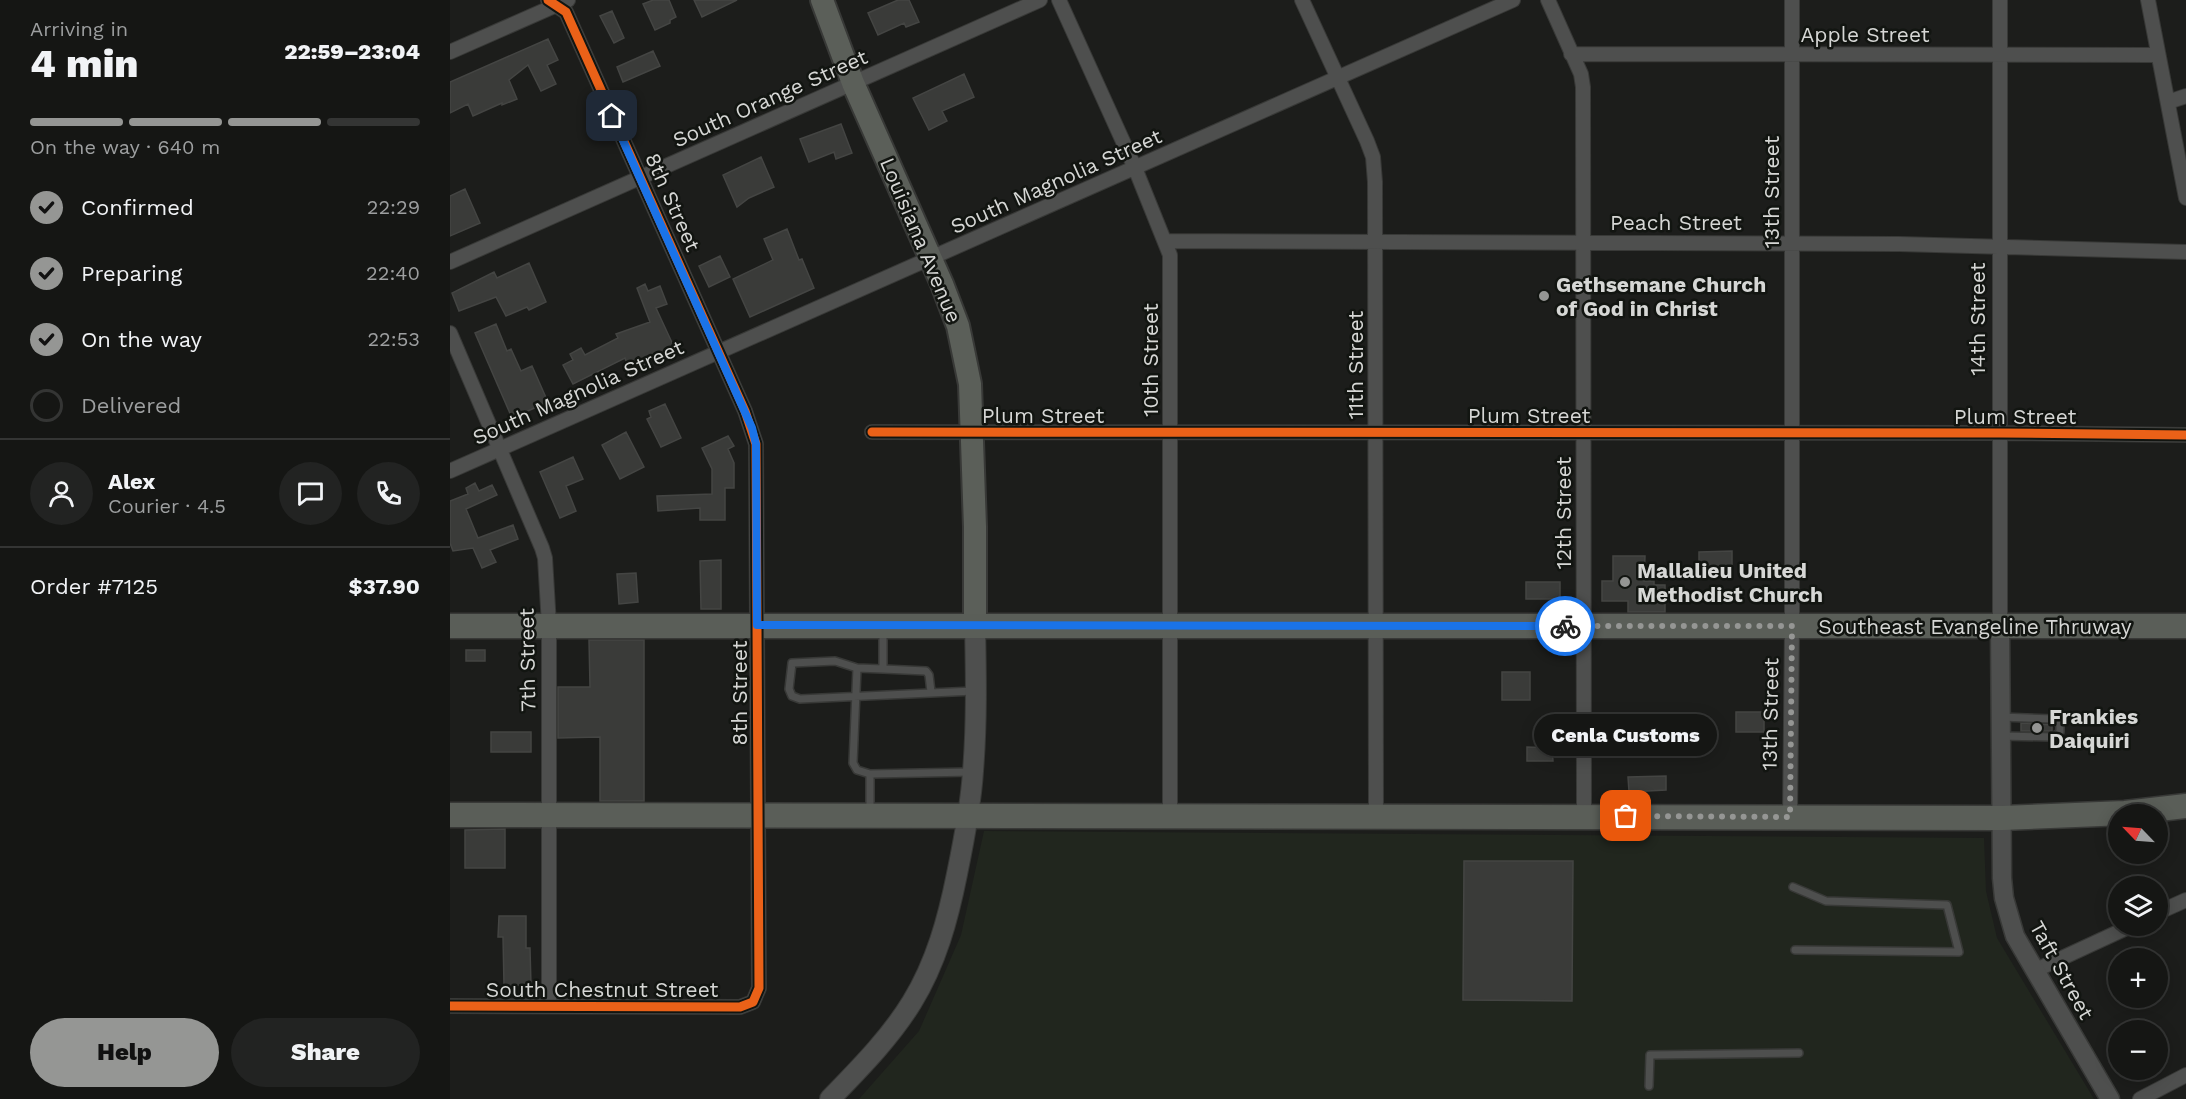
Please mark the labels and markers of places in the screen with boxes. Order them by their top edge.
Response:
pin [586,90,637,141]
place label: Gethsemane Church of God in Christ [1556,272,1766,321]
marker: Gethsemane Church of God in Christ [1537,289,1551,303]
place label: Mallalieu United Methodist Church [1637,558,1823,607]
marker: Mallalieu United Methodist Church [1618,575,1632,589]
place label: Frankies Daiquiri [2049,704,2138,753]
callout: Cenla Customs [1534,714,1718,756]
marker: Frankies Daiquiri [2030,721,2044,735]
pin [1600,790,1651,841]

